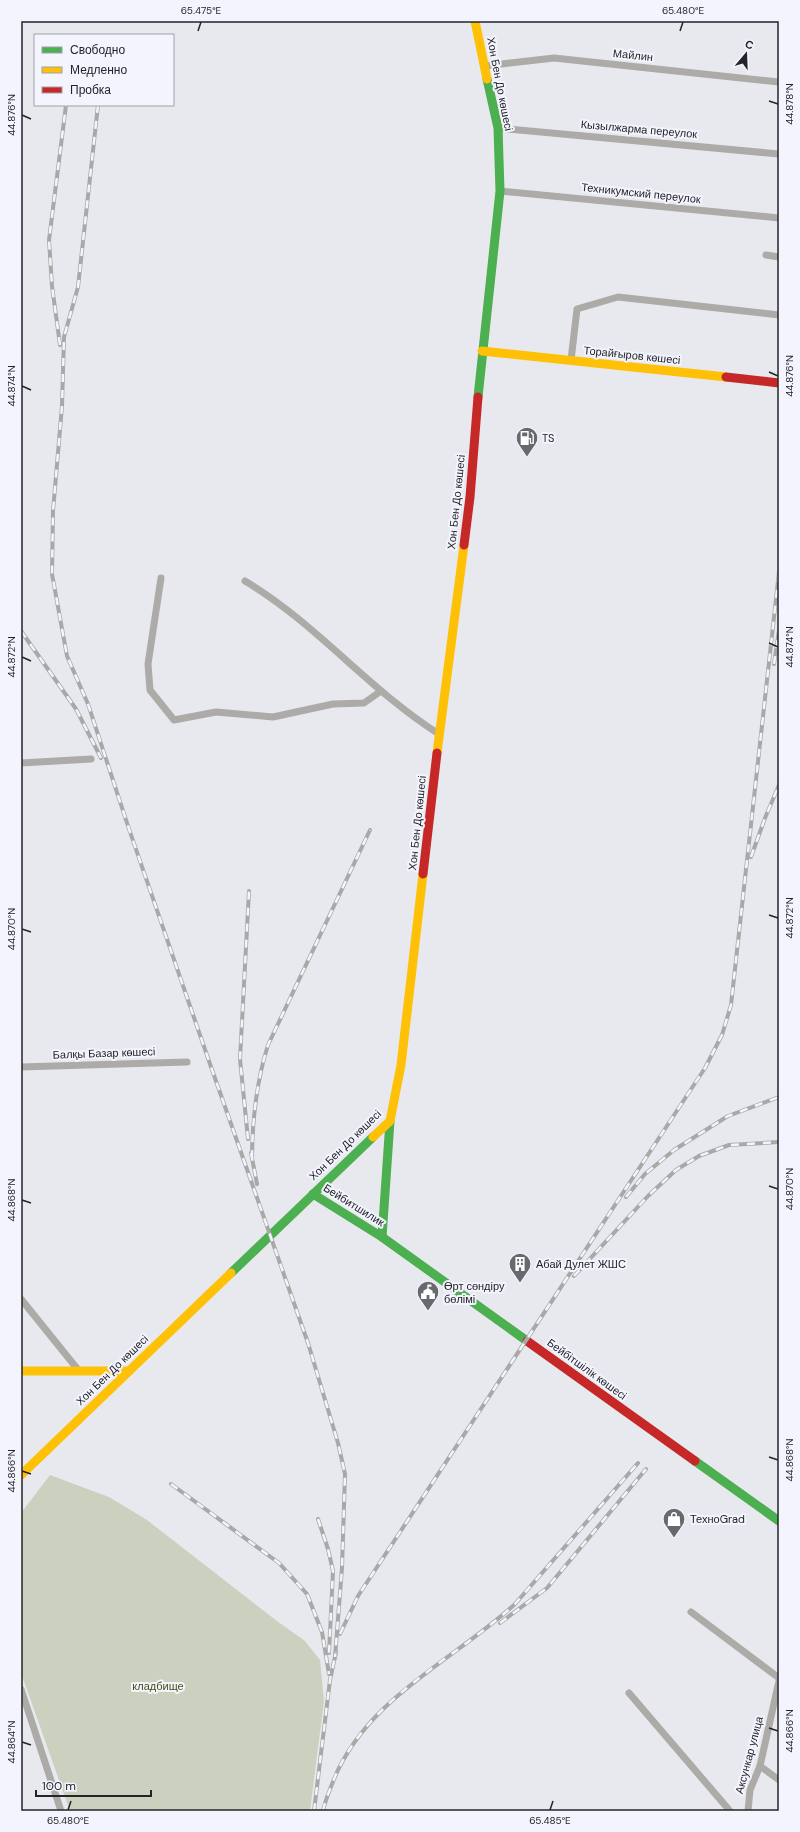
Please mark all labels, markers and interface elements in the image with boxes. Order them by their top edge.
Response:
text: 65.475°E [181,4,222,17]
text: 65.480°E [662,4,704,17]
legend [34,34,174,106]
north arrow [726,34,766,74]
street label: Хон Бен До көшесі [484,36,516,132]
text: С [743,37,755,52]
text: Свободно [70,42,125,58]
street label: Майлин [612,46,654,64]
text: Медленно [70,62,127,78]
text: Пробка [70,82,111,98]
text: 44.878°N [783,83,796,125]
text: 44.876°N [5,94,18,136]
street label: Кызылжарма переулок [580,117,698,141]
street label: Техникумский переулок [581,180,702,206]
street label: Торайғыров көшесі [583,343,681,367]
text: 44.876°N [783,355,796,397]
text: 44.874°N [5,365,18,407]
fuel station icon: TS [514,425,540,458]
place label: TS [542,431,554,445]
street label: Хон Бен До көшесі [444,454,468,550]
text: 44.874°N [783,626,796,668]
text: 44.872°N [5,636,18,678]
street label: Хон Бен До көшесі [405,775,429,871]
text: 44.872°N [783,897,796,939]
text: 44.870°N [5,908,18,950]
street label: Балқы Базар көшесі [52,1044,156,1062]
street label: Хон Бен До көшесі [306,1107,384,1183]
text: 44.870°N [783,1168,796,1210]
text: 44.868°N [5,1178,18,1221]
street label: Бейбитшилик [321,1181,387,1229]
building icon: Абай Дулет ЖШС [507,1251,533,1284]
place label: Абай Дулет ЖШС [536,1257,626,1271]
public building icon: Өрт сөндіру бөлімі [415,1279,441,1312]
place label: Өрт сөндіру бөлімі [444,1279,505,1306]
street label: Хон Бен До көшесі [73,1332,151,1408]
street label: Бейбітшілік көшесі [544,1335,630,1403]
text: 44.868°N [783,1438,796,1481]
text: 44.866°N [5,1449,18,1493]
shop icon: ТехноGrad [661,1506,687,1539]
place label: ТехноGrad [690,1512,745,1526]
park label: кладбище [132,1679,184,1693]
text: 44.866°N [783,1709,796,1753]
street label: Аксункар улица [732,1714,766,1795]
text: 44.864°N [5,1720,18,1763]
scale bar [36,1772,151,1798]
text: 100 m [42,1778,76,1794]
text: 65.480°E [47,1814,89,1827]
text: 65.485°E [529,1814,571,1827]

